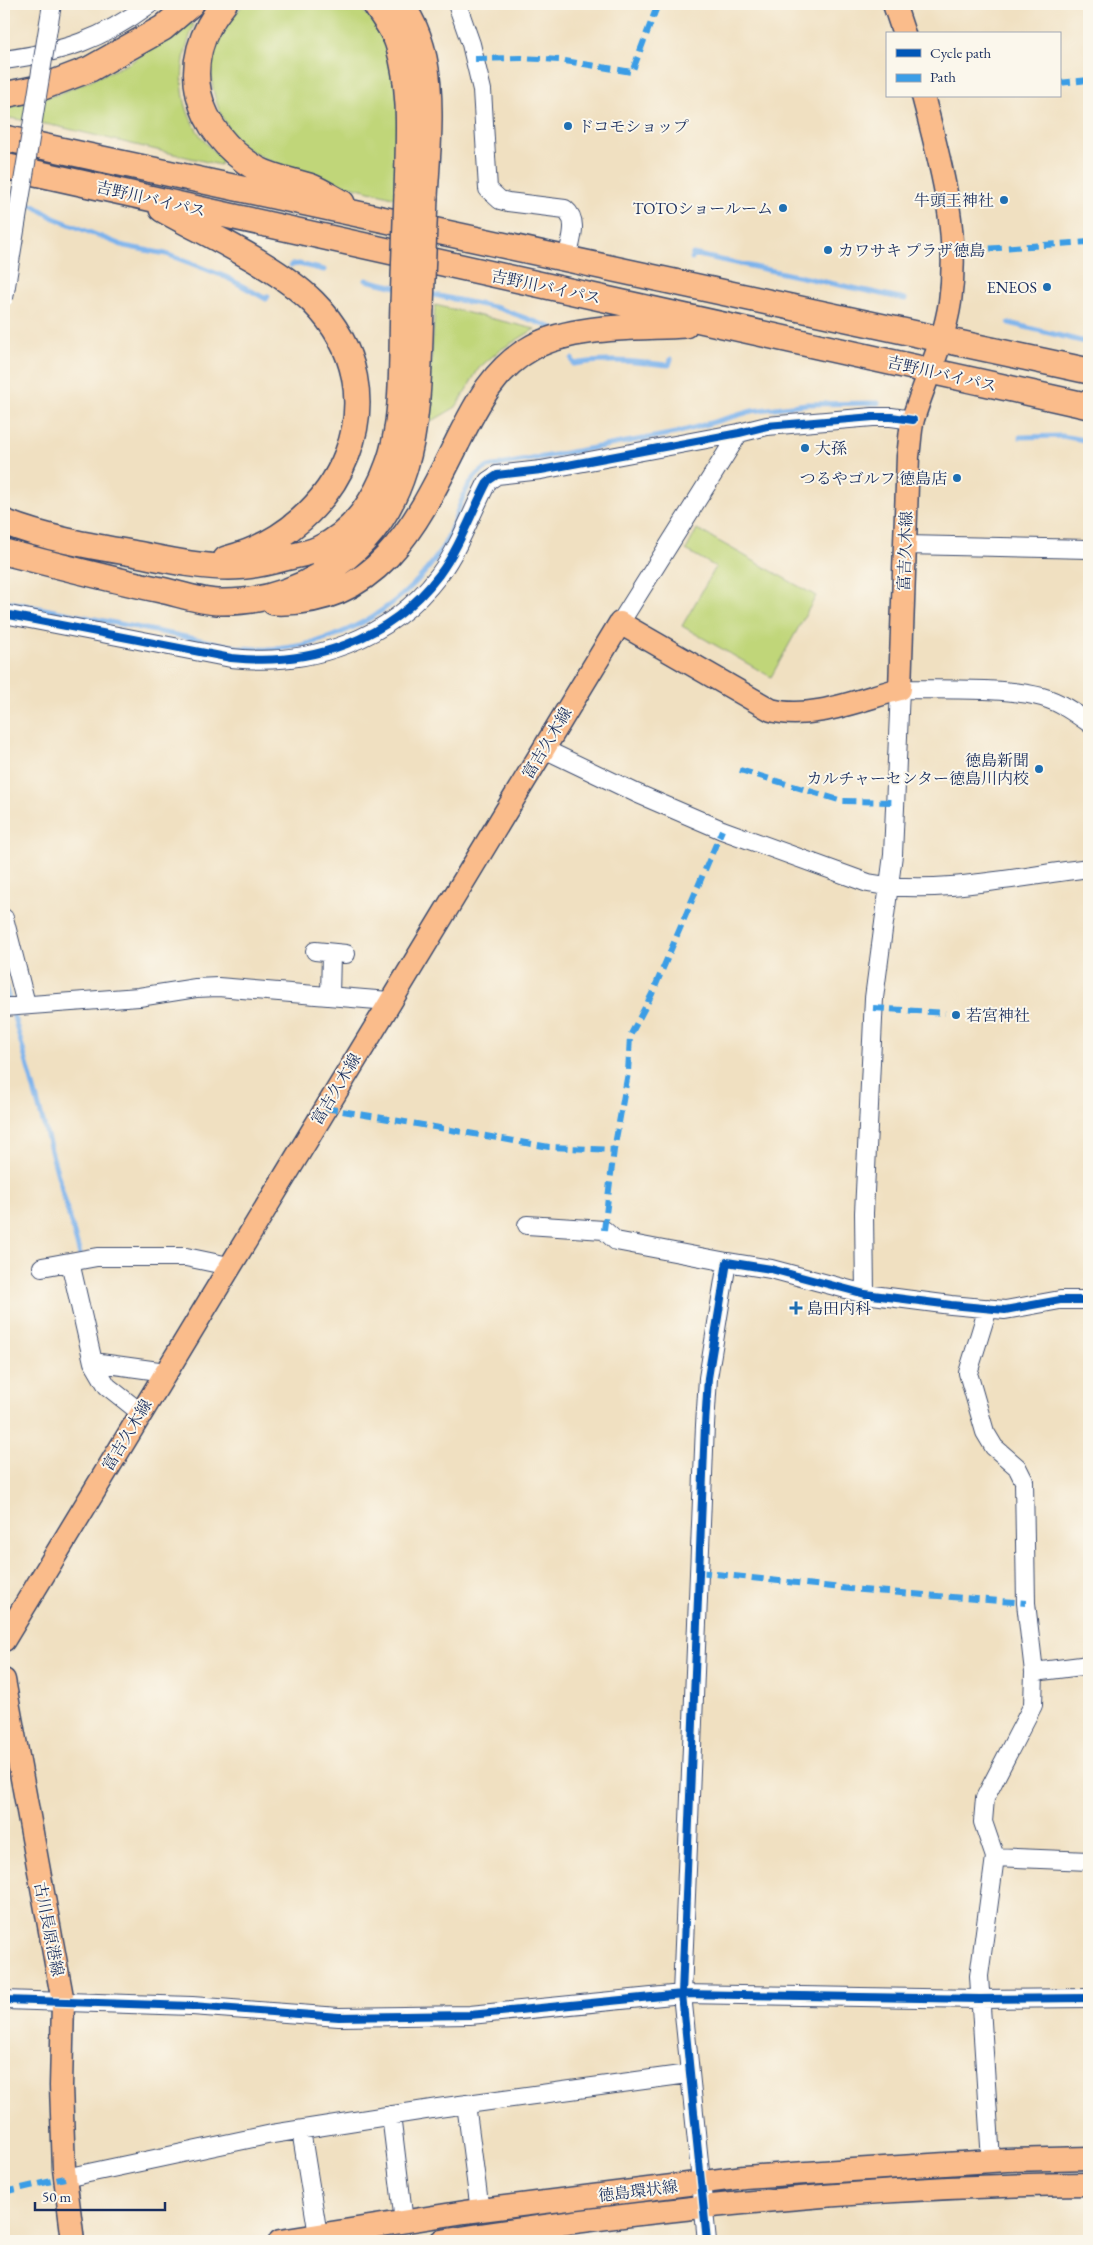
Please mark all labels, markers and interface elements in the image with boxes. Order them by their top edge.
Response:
legend [886,32,1060,98]
text: Cycle path [930,43,992,62]
text: Path [930,67,956,86]
place label: ドコモショップ [578,116,689,137]
marker: ドコモショップ [562,120,574,132]
street label: 吉野川バイパス [94,176,208,222]
place label: 牛頭王神社 [914,190,994,211]
marker: 牛頭王神社 [998,194,1010,206]
place label: TOTOショールーム [633,198,773,219]
marker: TOTOショールーム [777,202,789,214]
place label: カワサキ プラザ徳島 [838,240,985,261]
marker: カワサキ プラザ徳島 [822,244,834,256]
street label: 吉野川バイパス [489,265,603,309]
place label: ENEOS [987,277,1037,298]
marker: ENEOS [1041,281,1053,293]
street label: 吉野川バイパス [885,351,999,397]
place label: 大孫 [815,438,847,459]
marker: 大孫 [799,442,811,454]
place label: つるやゴルフ 徳島店 [800,468,947,489]
marker: つるやゴルフ 徳島店 [951,472,963,484]
street label: 富吉久木線 [893,511,917,591]
street label: 富吉久木線 [517,703,577,783]
place label: 徳島新聞 カルチャーセンター徳島川内校 [806,750,1029,789]
marker: 徳島新聞 カルチャーセンター徳島川内校 [1033,763,1045,775]
place label: 若宮神社 [966,1005,1030,1026]
marker: 若宮神社 [950,1009,962,1021]
street label: 富吉久木線 [306,1049,366,1129]
place label: 島田内科 [807,1298,871,1319]
marker: 島田内科 [789,1301,803,1315]
street label: 富吉久木線 [97,1395,157,1475]
street label: 古川長原港線 [30,1880,68,1978]
street label: 徳島環状線 [597,2176,679,2206]
scale bar [35,2180,165,2212]
text: 50 m [42,2187,71,2206]

